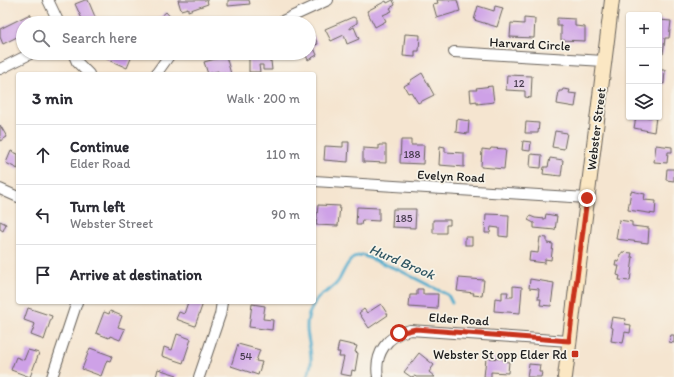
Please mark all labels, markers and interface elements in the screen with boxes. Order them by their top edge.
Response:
map controls [626,12,662,120]
button: + [626,12,662,48]
search box [16,16,316,60]
icon: search [30,27,52,49]
text: Search here [62,29,137,47]
street label: Harvard Circle [489,34,571,54]
button: − [626,48,662,84]
house number: 12 [514,77,525,90]
button: layers [626,84,662,120]
street label: Webster Street [583,87,609,171]
text: 3 min [32,88,73,108]
text: Walk · 200 m [227,91,300,106]
text: Continue [70,138,129,156]
icon: ahead [32,144,54,166]
text: 110 m [266,147,300,162]
house number: 188 [403,148,421,161]
text: Elder Road [70,156,130,171]
street label: Evelyn Road [417,167,485,185]
route end [578,189,596,207]
text: Turn left [70,198,125,216]
icon: left [32,204,54,226]
text: 90 m [271,207,300,222]
house number: 185 [396,212,413,225]
text: Webster Street [70,216,153,231]
water label: Hurd Brook [367,241,438,284]
icon: arrive [32,264,54,286]
text: Arrive at destination [70,266,202,284]
street label: Elder Road [428,309,490,329]
route start [390,324,408,342]
place label: Webster St opp Elder Rd [433,347,567,362]
marker: Webster St opp Elder Rd [570,349,580,359]
house number: 54 [240,350,253,363]

